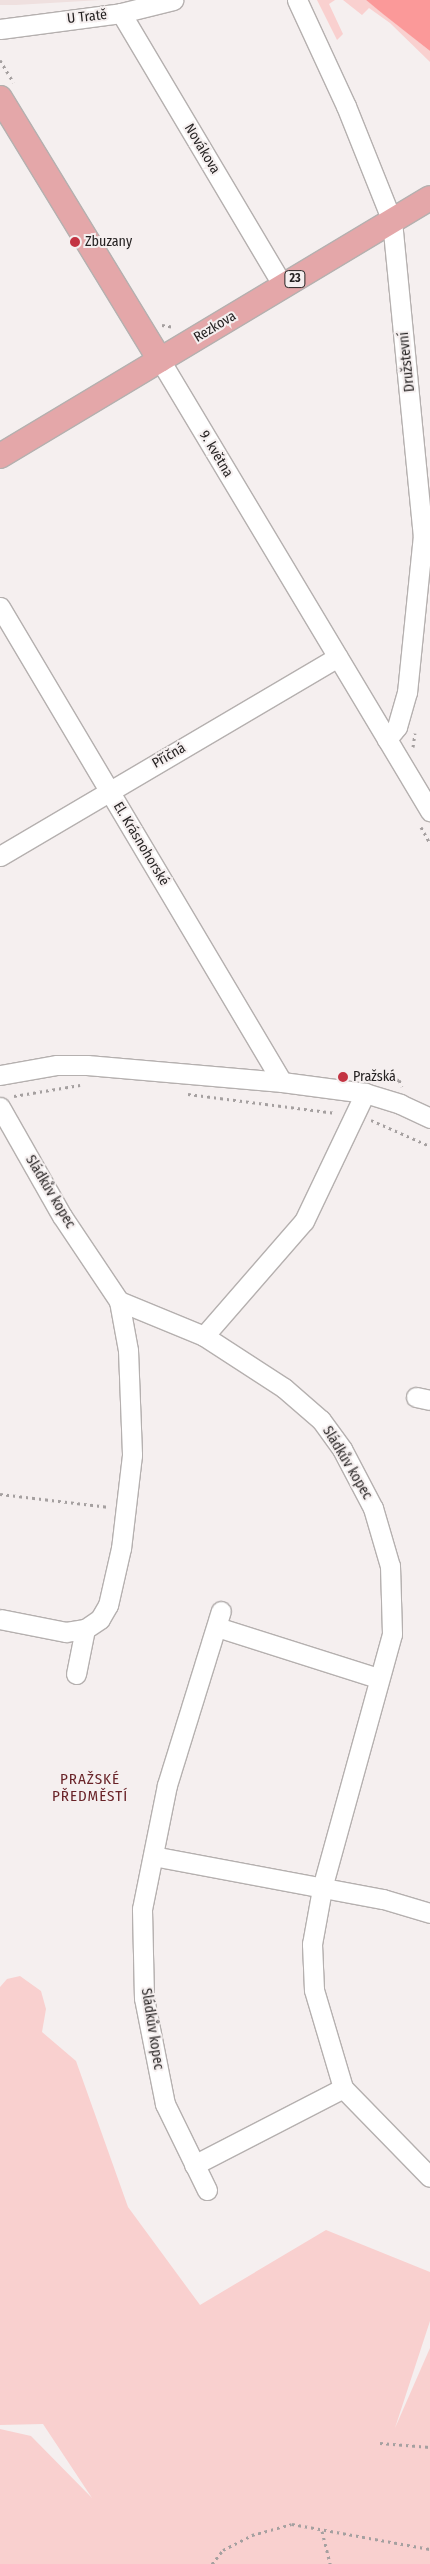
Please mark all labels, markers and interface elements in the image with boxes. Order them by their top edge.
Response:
street label: U Tratě [66,7,108,27]
street label: Novákova [181,121,223,177]
place label: Zbuzany [85,234,132,250]
marker: Zbuzany [69,236,81,248]
road number: 23 [284,270,306,288]
street label: Rezkova [191,308,239,346]
street label: Družstevní [396,331,418,393]
street label: 9. května [196,428,236,480]
street label: Příčná [149,740,189,772]
street label: El. Krásnohorské [109,799,173,889]
place label: Pražská [353,1069,396,1085]
marker: Pražská [337,1071,349,1083]
street label: Sládkův kopec [22,1152,78,1232]
street label: Sládkův kopec [319,1423,375,1503]
district label: PRAŽSKÉ PŘEDMĚSTÍ [51,1770,129,1805]
street label: Sládkův kopec [137,1987,167,2071]

